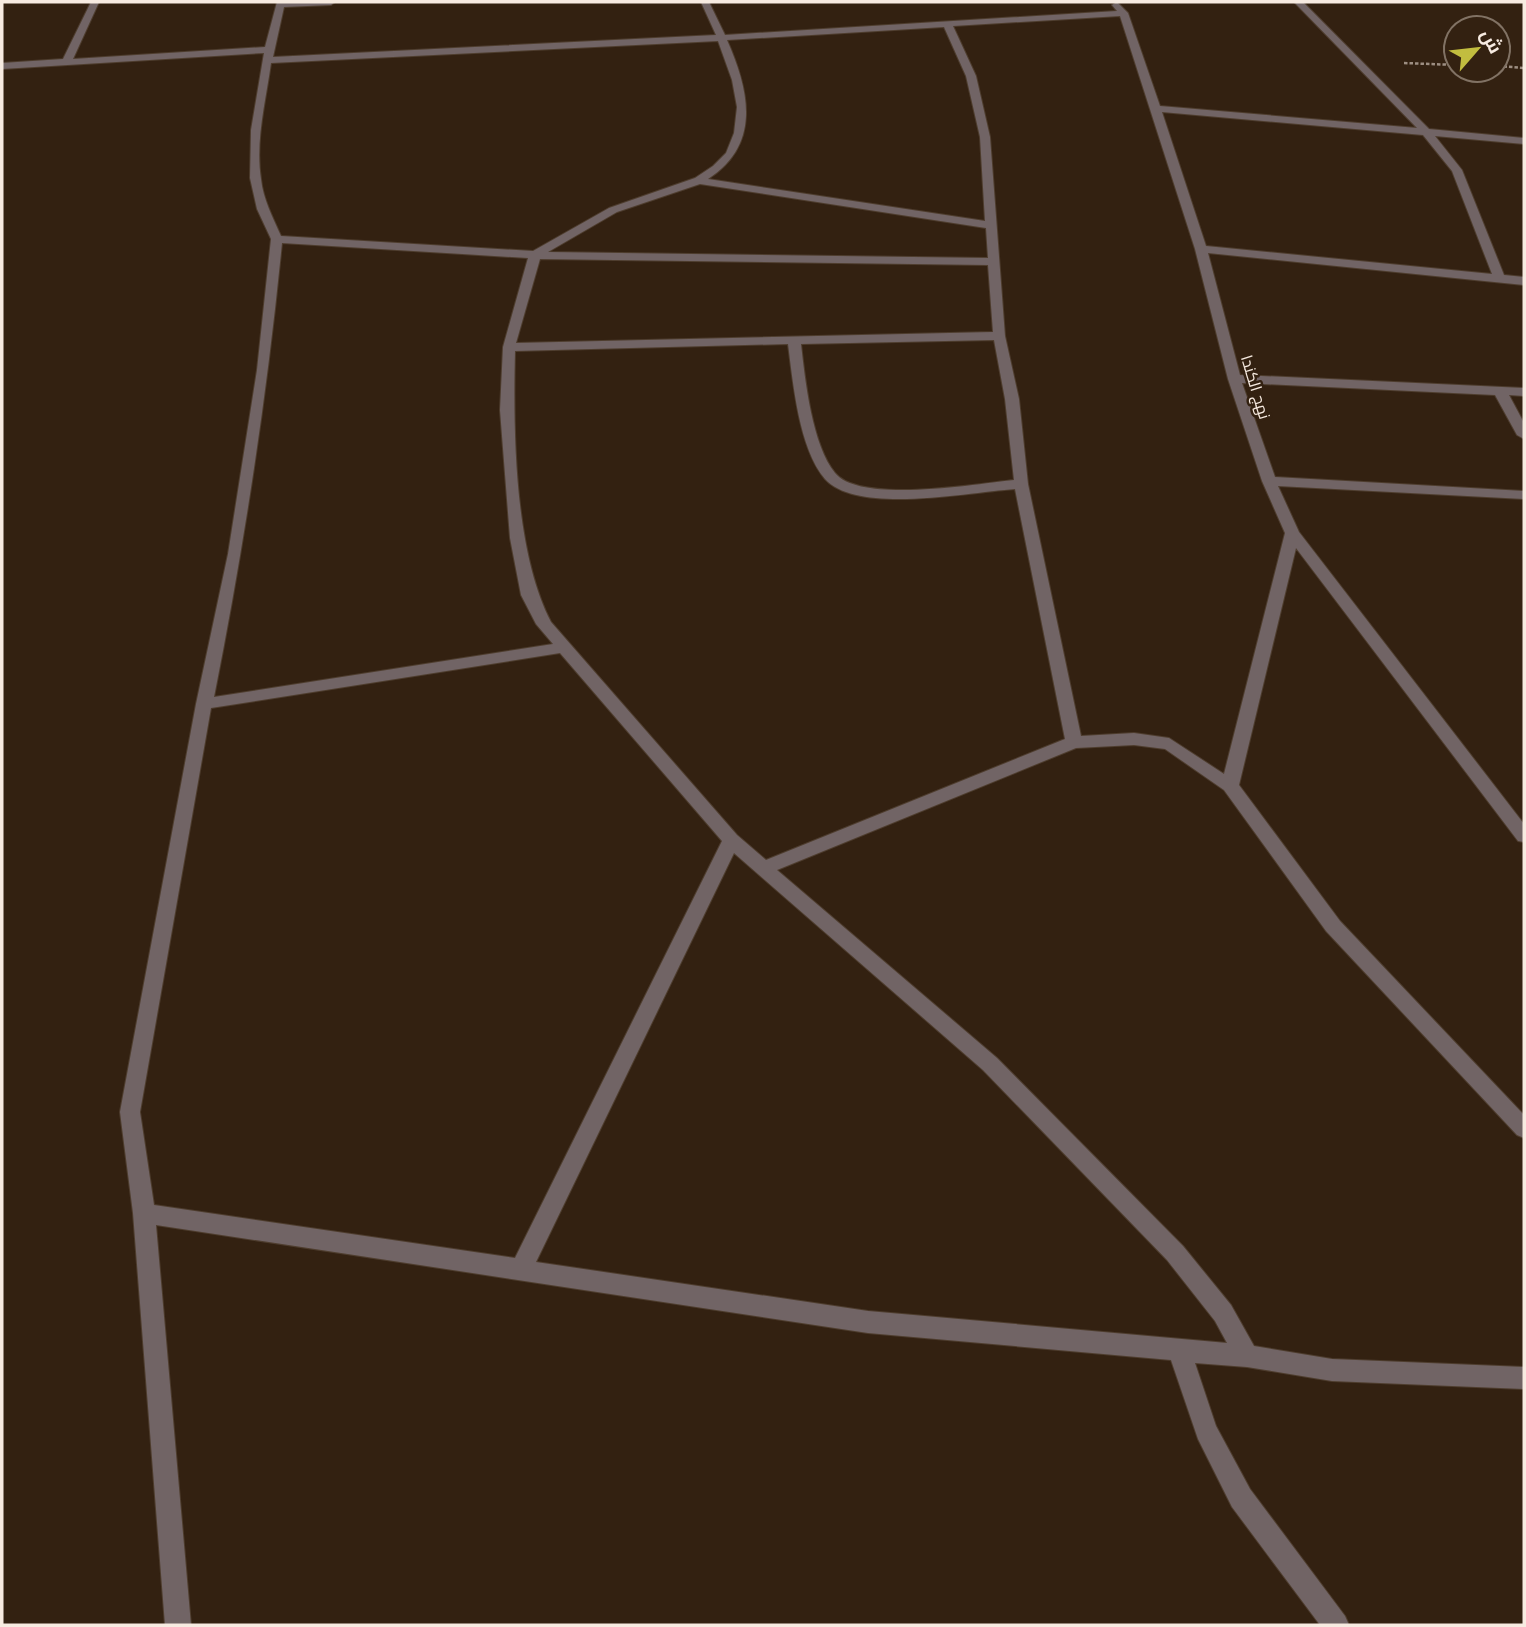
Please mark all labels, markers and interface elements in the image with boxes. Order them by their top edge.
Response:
north arrow [1442,14,1512,84]
text: ش [1476,25,1507,57]
street label: نهج الكندا [1235,353,1274,422]

